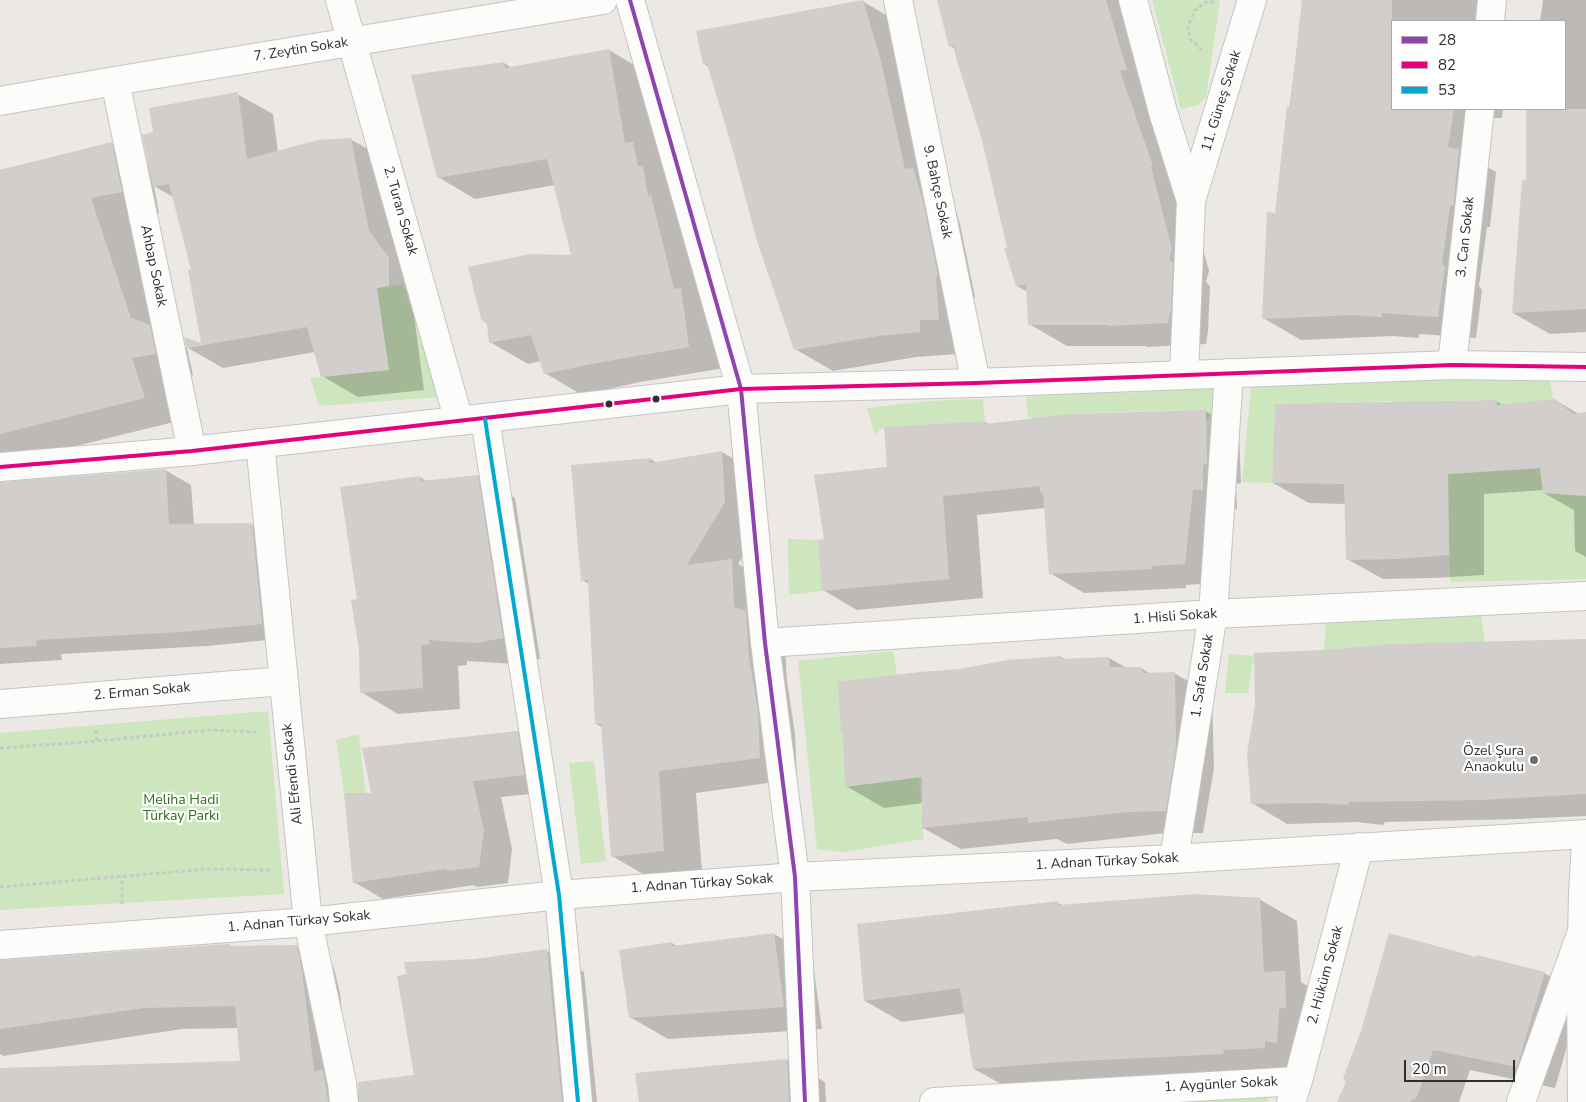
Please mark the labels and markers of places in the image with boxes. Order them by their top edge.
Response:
unlabelled marker [651,394,661,404]
unlabelled marker [604,399,614,409]
place label: Özel Şura Anaokulu [1463,744,1524,776]
marker: Özel Şura Anaokulu [1528,754,1540,766]

